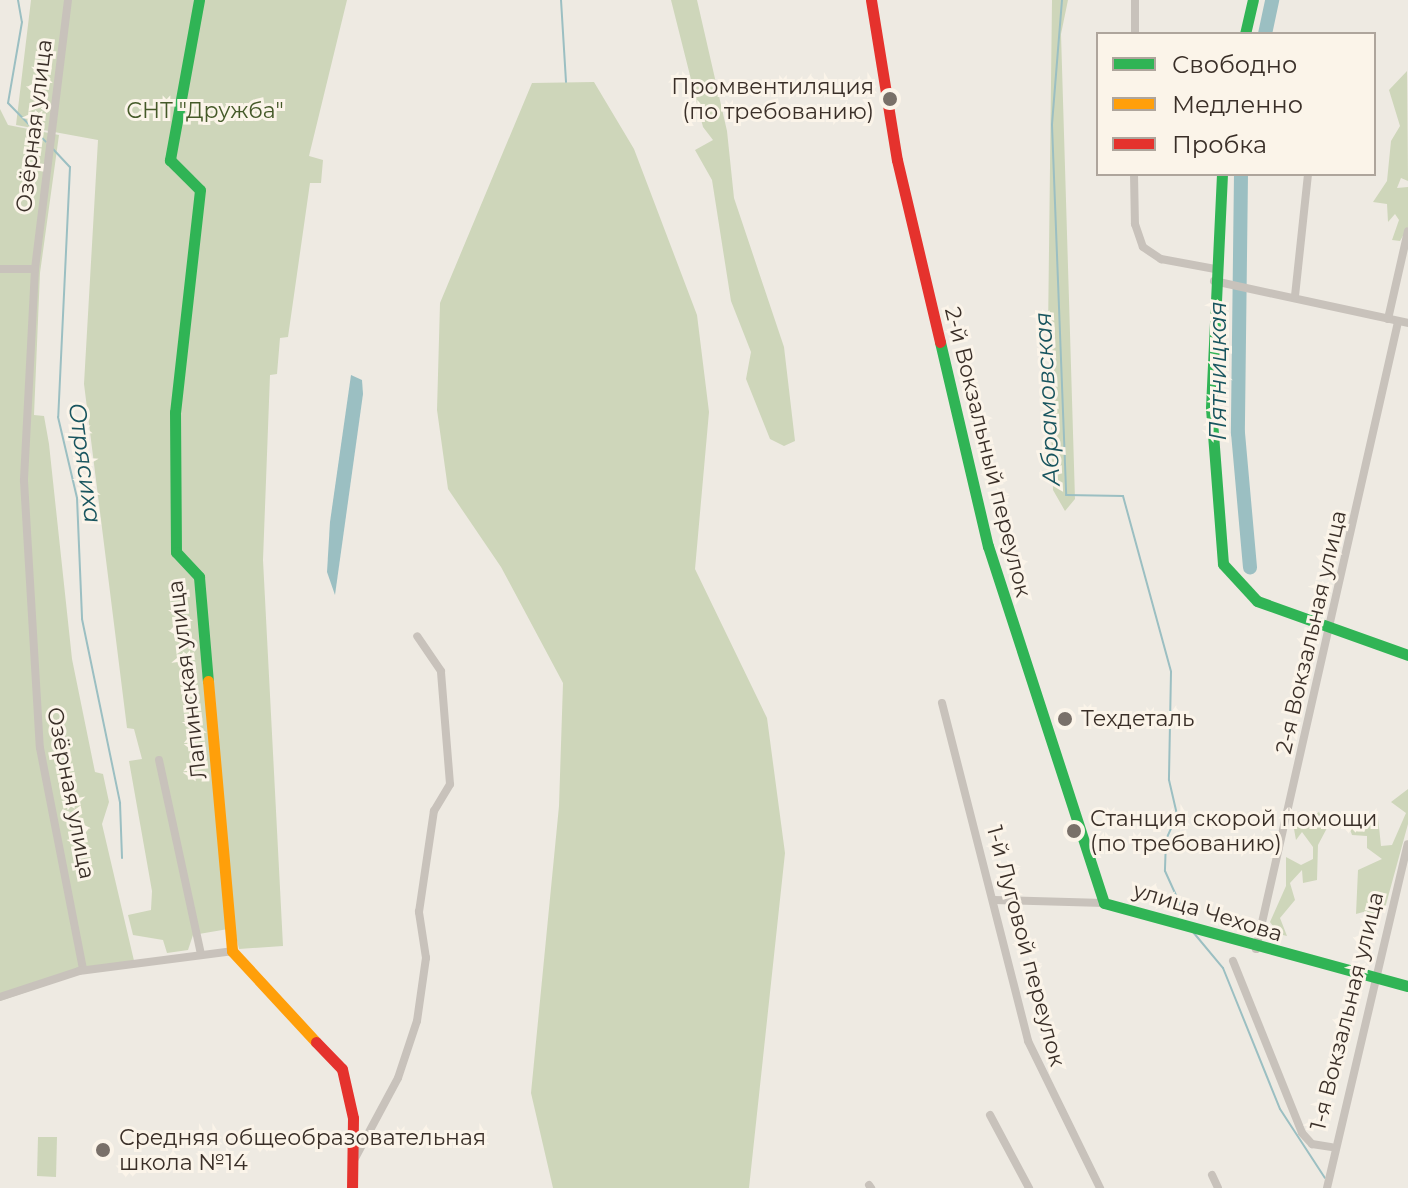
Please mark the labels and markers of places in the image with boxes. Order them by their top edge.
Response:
place label: Промвентиляция (по требованию) [671,73,874,124]
marker: Промвентиляция (по требованию) [881,90,899,108]
place label: Техдеталь [1081,706,1195,732]
marker: Техдеталь [1056,710,1074,728]
place label: Станция скорой помощи (по требованию) [1090,805,1377,856]
marker: Станция скорой помощи (по требованию) [1065,822,1083,840]
place label: Средняя общеобразовательная школа №14 [119,1124,486,1176]
marker: Средняя общеобразовательная школа №14 [94,1141,112,1159]

